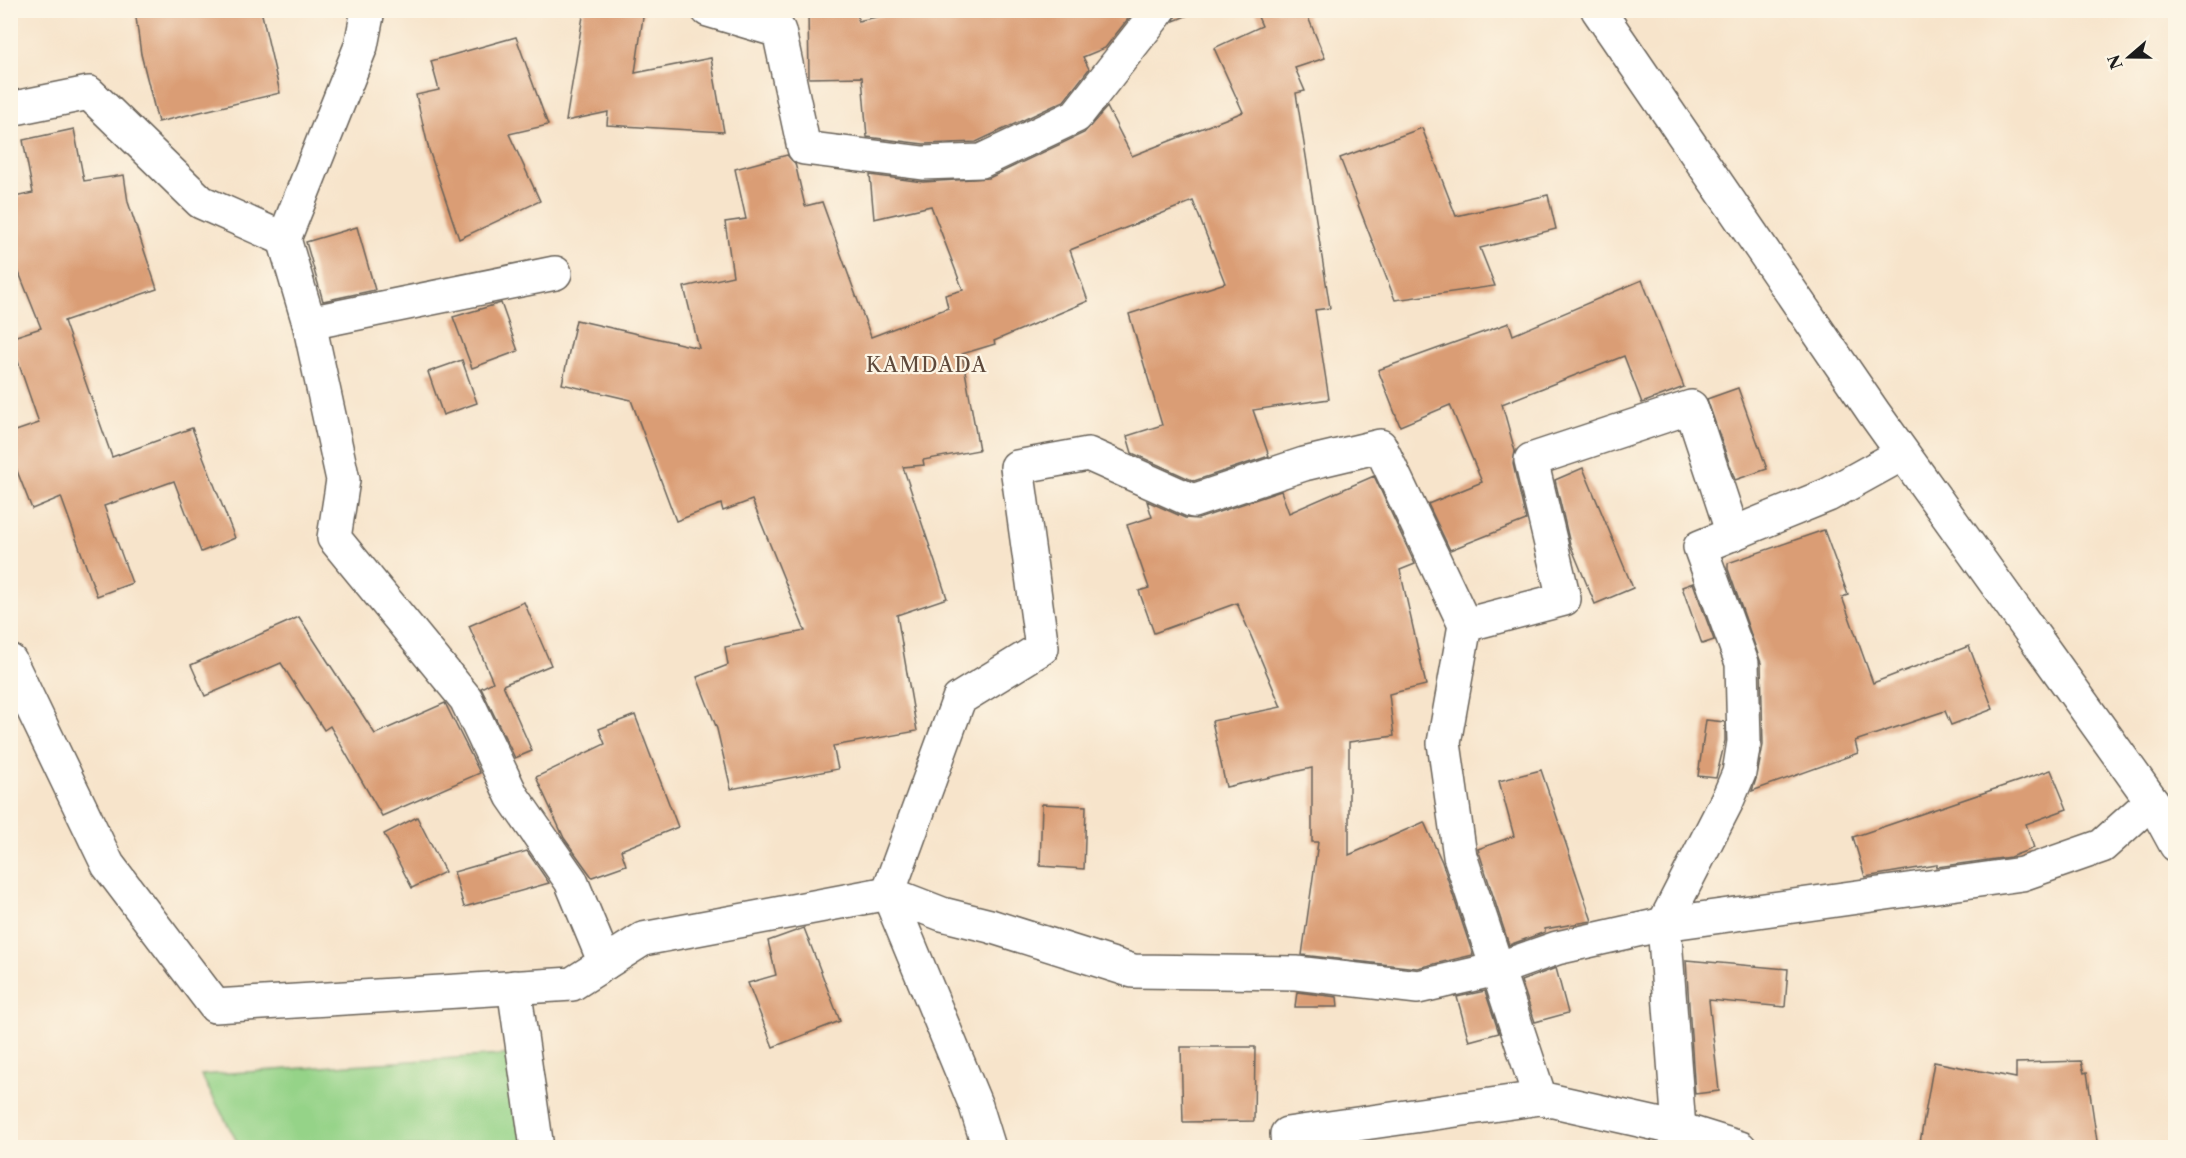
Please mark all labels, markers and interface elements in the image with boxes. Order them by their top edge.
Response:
north arrow [2099,27,2159,87]
text: N [2103,52,2127,72]
district label: KAMDADA [866,353,988,377]

